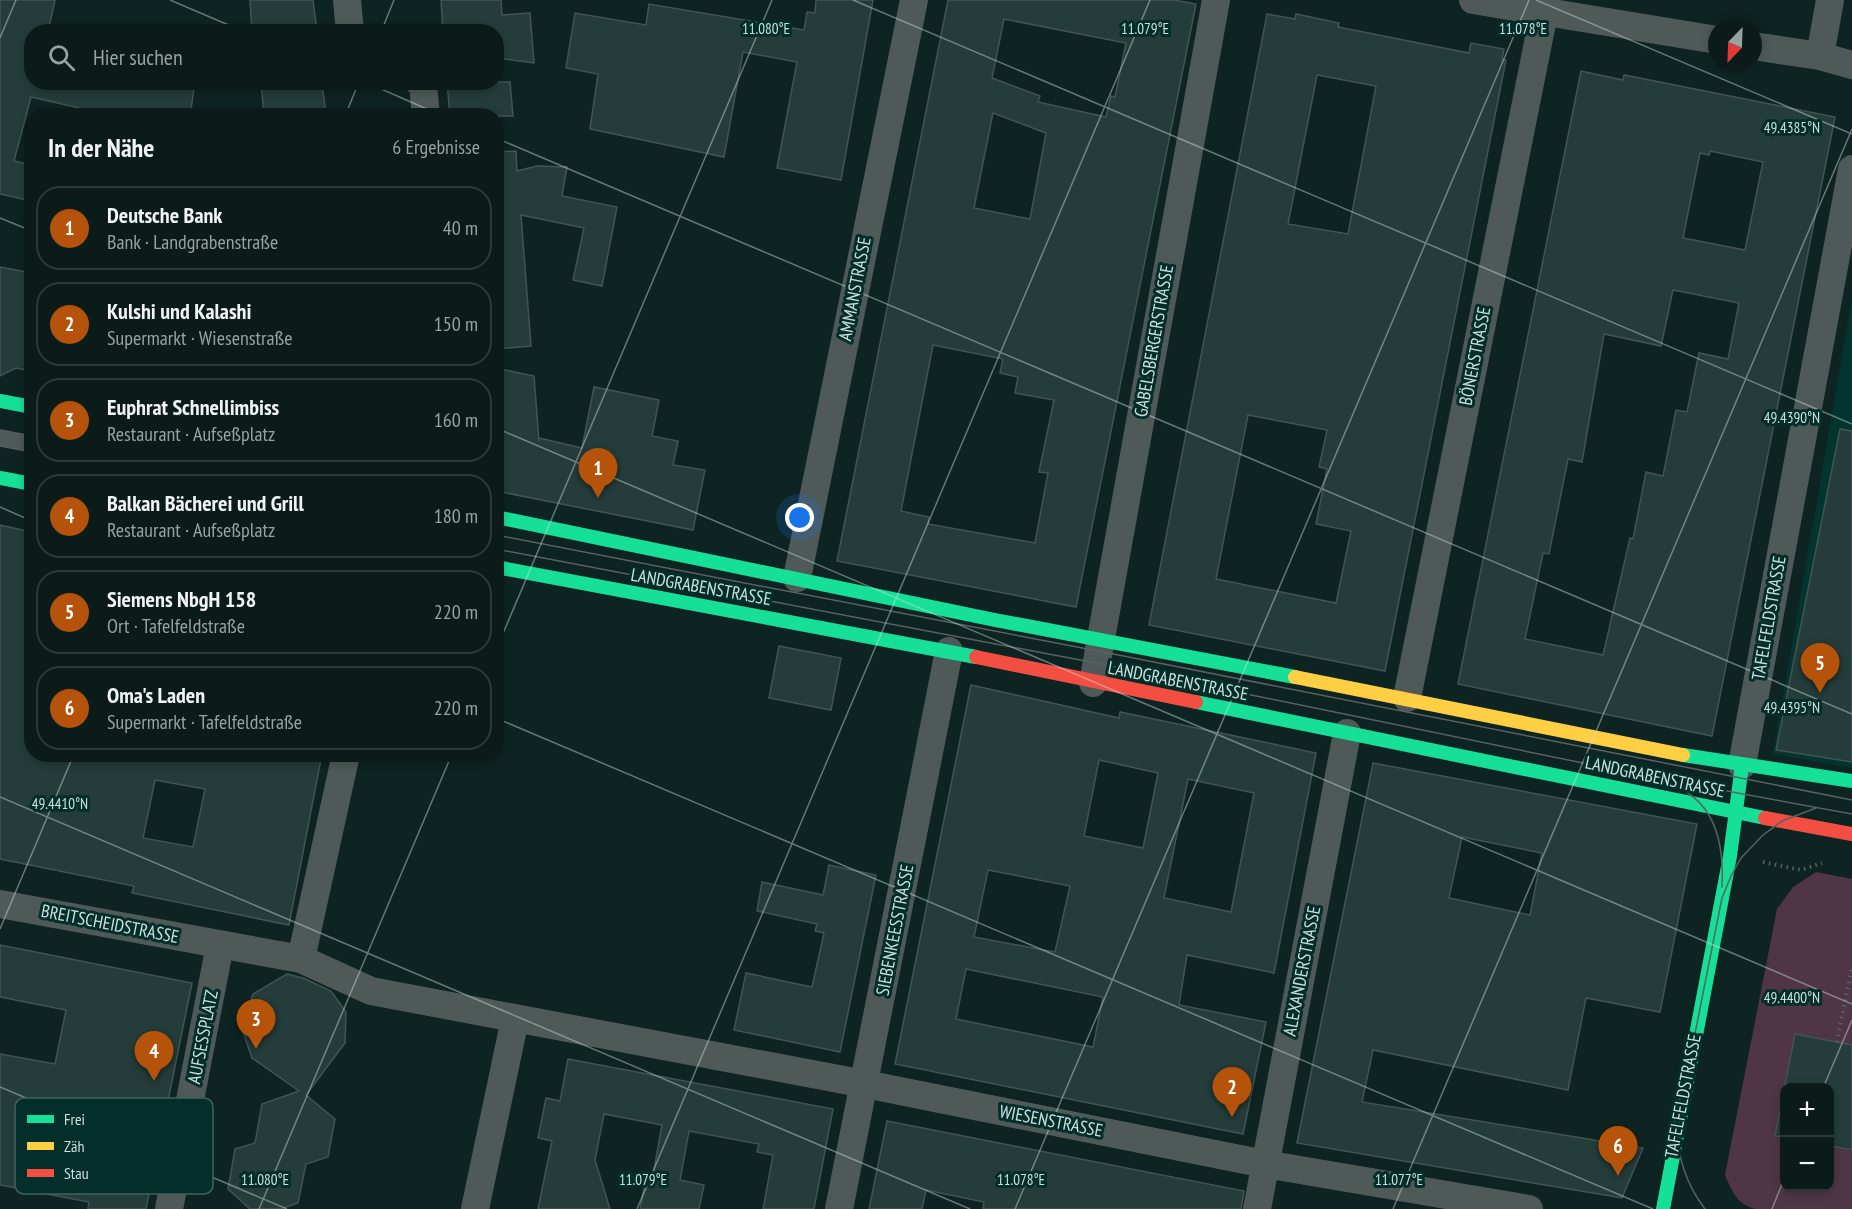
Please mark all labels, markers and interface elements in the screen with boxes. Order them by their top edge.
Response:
north arrow [1708,18,1762,72]
text: 11.080°E [742,19,790,38]
text: 11.079°E [1121,19,1169,38]
text: 11.078°E [1499,19,1547,38]
search box [24,24,504,90]
icon: search [45,41,78,74]
text: Hier suchen [93,43,183,71]
text: 49.4385°N [1764,118,1820,137]
text: In der Nähe [48,131,154,164]
text: 6 Ergebnisse [392,134,480,160]
text: Deutsche Bank [107,201,222,229]
text: 1 [65,215,74,241]
text: 40 m [443,215,478,241]
text: Bank · Landgrabenstraße [107,229,278,255]
street label: AMMANSTRASSE [833,235,876,343]
street label: GABELSBERGERSTRASSE [1129,263,1178,419]
text: Kulshi und Kalashi [107,297,251,325]
street label: BÖNERSTRASSE [1454,305,1495,407]
text: 2 [65,311,74,337]
text: 150 m [434,311,478,337]
text: Supermarkt · Wiesenstraße [107,325,292,351]
text: Euphrat Schnellimbiss [107,393,279,421]
text: 3 [65,407,74,433]
text: 160 m [434,407,478,433]
text: 49.4390°N [1764,408,1820,427]
text: Restaurant · Aufseßplatz [107,421,275,447]
pin: 1 [578,448,618,498]
text: Balkan Bächerei und Grill [107,489,304,517]
text: 4 [65,503,74,529]
text: 180 m [434,503,478,529]
your location [785,503,814,532]
text: Restaurant · Aufseßplatz [107,517,275,543]
street label: TAFELFELDSTRASSE [1746,554,1791,682]
street label: LANDGRABENSTRASSE [629,563,773,610]
text: Siemens NbgH 158 [107,585,256,613]
text: 5 [65,599,74,625]
text: 220 m [434,599,478,625]
text: Ort · Tafelfeldstraße [107,613,245,639]
pin: 5 [1800,644,1840,693]
street label: LANDGRABENSTRASSE [1106,656,1250,705]
text: Oma's Laden [107,681,205,709]
text: 6 [65,695,74,721]
text: 220 m [434,695,478,721]
text: 49.4395°N [1764,698,1820,717]
text: Supermarkt · Tafelfeldstraße [107,709,302,735]
street label: LANDGRABENSTRASSE [1583,750,1727,803]
text: 49.4410°N [32,794,88,813]
street label: SIEBENKEESSTRASSE [871,862,919,997]
street label: BREITSCHEIDSTRASSE [39,899,181,948]
street label: ALEXANDERSTRASSE [1278,904,1325,1038]
street label: AUFSESSPLATZ [182,988,223,1086]
text: 49.4400°N [1764,988,1820,1007]
pin: 3 [236,1000,276,1049]
pin: 4 [134,1032,174,1081]
street label: TAFELFELDSTRASSE [1659,1032,1706,1160]
pin: 2 [1212,1068,1252,1117]
map controls [1780,1083,1834,1191]
button: + [1780,1083,1834,1137]
legend [15,1098,213,1194]
street label: WIESENSTRASSE [997,1099,1105,1142]
text: Frei [64,1109,85,1129]
pin: 6 [1598,1126,1638,1176]
text: Zäh [64,1136,84,1156]
button: − [1780,1137,1834,1191]
text: Stau [64,1163,89,1183]
text: 11.080°E [241,1170,289,1189]
text: 11.079°E [619,1170,667,1189]
text: 11.078°E [997,1170,1045,1189]
text: 11.077°E [1375,1170,1423,1189]

